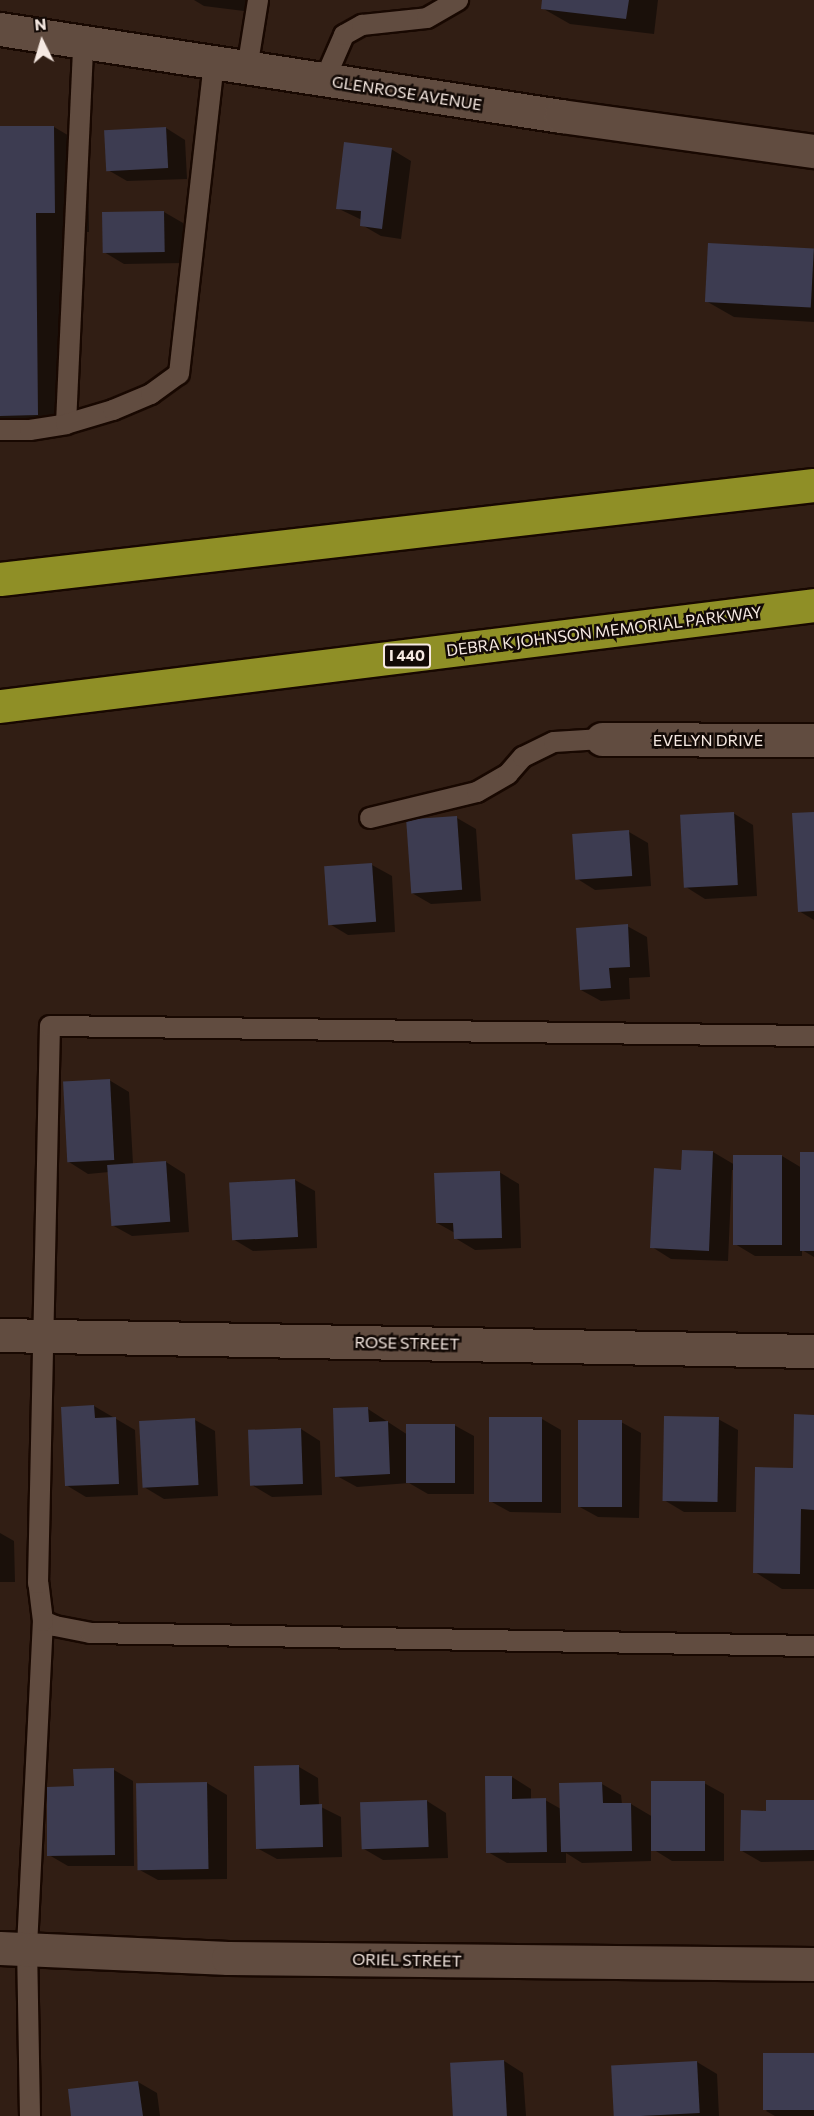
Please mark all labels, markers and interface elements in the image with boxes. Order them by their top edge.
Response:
north arrow [12,12,72,72]
text: N [34,14,47,34]
street label: GLENROSE AVENUE [331,72,483,114]
street label: DEBRA K JOHNSON MEMORIAL PARKWAY [445,602,763,660]
road number: I 440 [383,644,431,668]
street label: EVELYN DRIVE [653,730,763,750]
street label: ROSE STREET [354,1332,460,1354]
street label: ORIEL STREET [352,1949,462,1971]

